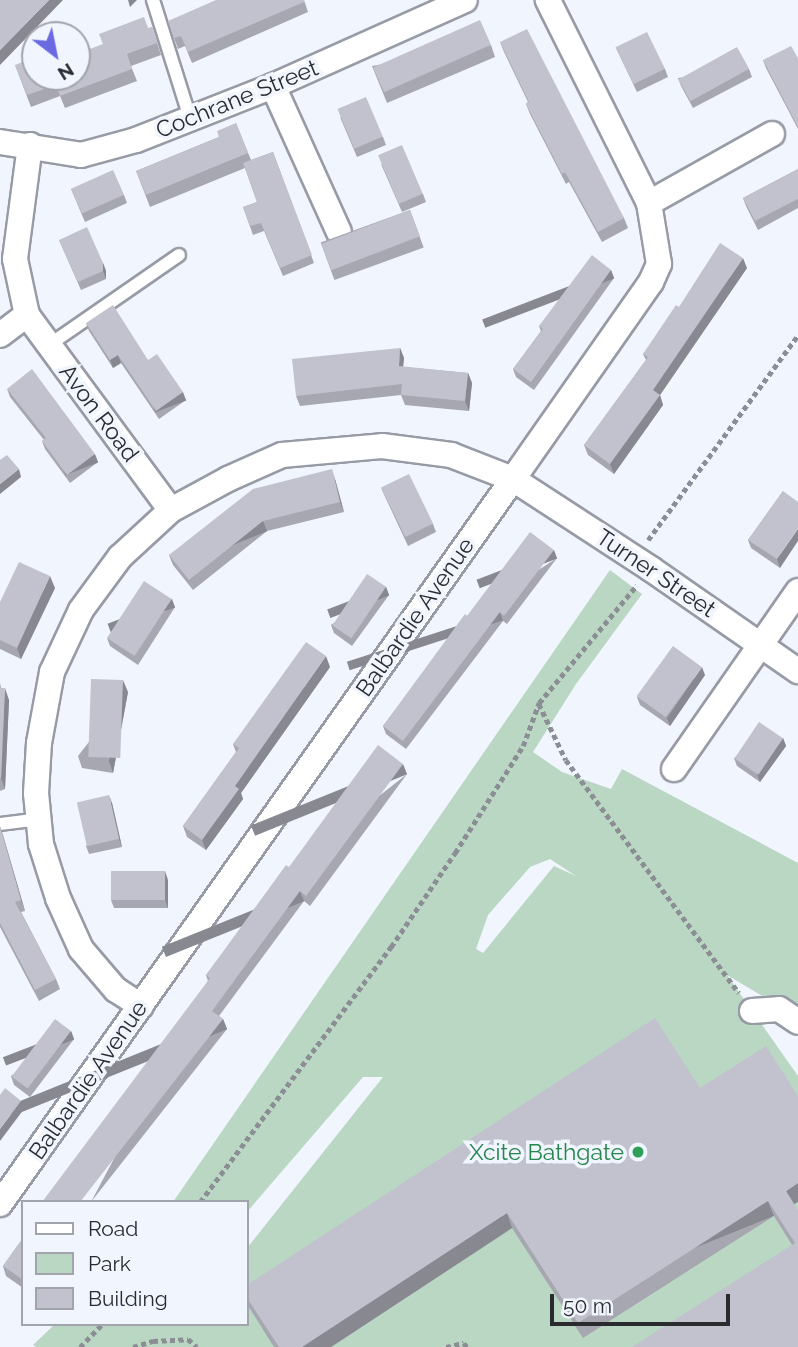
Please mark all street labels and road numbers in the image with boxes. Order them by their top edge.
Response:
street label: Cochrane Street [152,54,322,144]
street label: Avon Road [53,359,145,467]
street label: Turner Street [591,523,721,623]
street label: Balbardie Avenue [350,532,480,702]
street label: Balbardie Avenue [23,995,153,1165]

